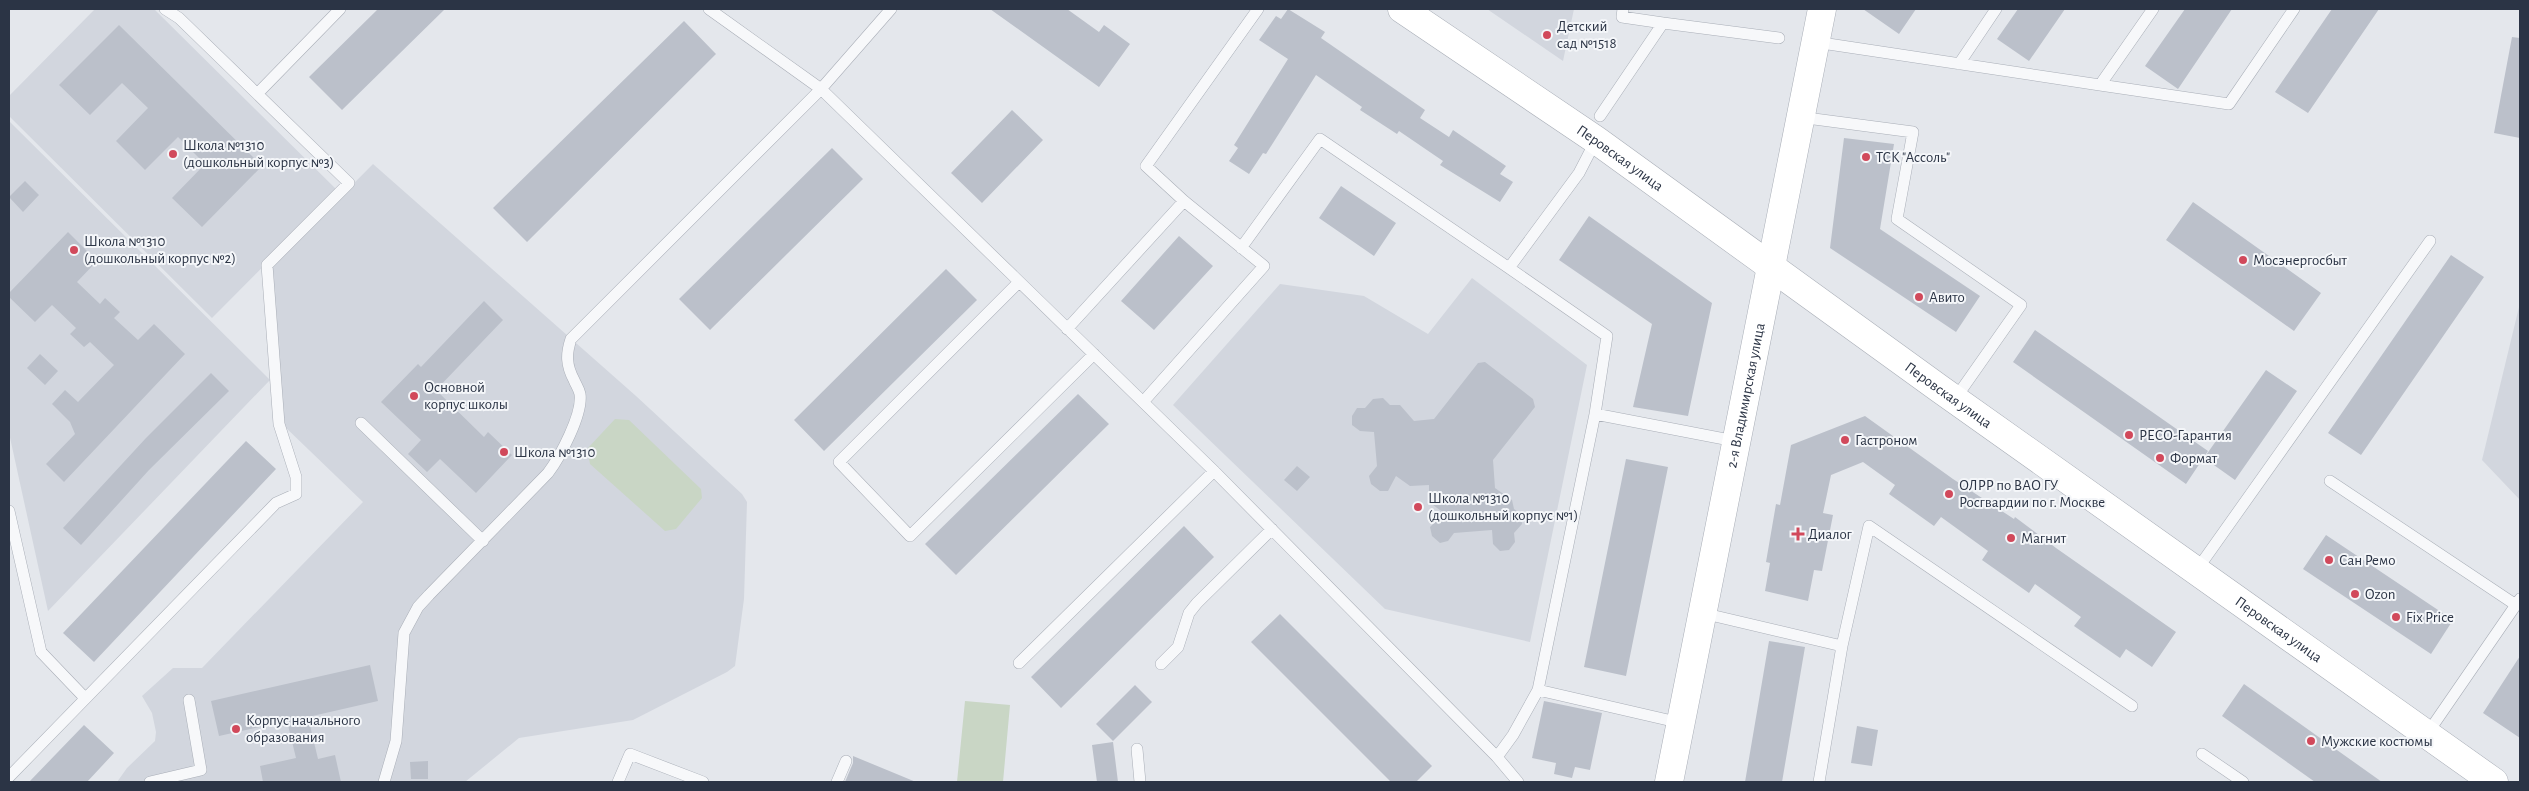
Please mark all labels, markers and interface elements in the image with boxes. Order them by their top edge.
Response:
place label: Детский сад №1518 [1557,19,1617,51]
marker: Детский сад №1518 [1541,29,1553,41]
street label: Перовская улица [1574,122,1666,194]
place label: Школа №1310 (дошкольный корпус №3) [183,138,334,170]
marker: Школа №1310 (дошкольный корпус №3) [167,148,179,160]
place label: ТСК "Ассоль" [1876,150,1950,165]
marker: ТСК "Ассоль" [1860,151,1872,163]
place label: Школа №1310 (дошкольный корпус №2) [84,234,236,266]
marker: Школа №1310 (дошкольный корпус №2) [68,244,80,256]
place label: Мосэнергосбыт [2253,253,2348,268]
marker: Мосэнергосбыт [2237,254,2249,266]
place label: Авито [1929,290,1965,305]
marker: Авито [1913,291,1925,303]
street label: 2-я Владимирская улица [1724,322,1767,469]
street label: Перовская улица [1902,359,1995,431]
place label: Основной корпус школы [424,380,508,412]
marker: Основной корпус школы [408,390,420,402]
place label: РЕСО-Гарантия [2139,428,2232,443]
marker: РЕСО-Гарантия [2123,429,2135,441]
place label: Гастроном [1855,433,1918,448]
marker: Гастроном [1839,434,1851,446]
place label: Школа №1310 [514,445,596,460]
marker: Школа №1310 [498,446,510,458]
place label: Формат [2170,451,2218,466]
marker: Формат [2154,452,2166,464]
place label: ОЛРР по ВАО ГУ Росгвардии по г. Москве [1959,478,2105,510]
marker: ОЛРР по ВАО ГУ Росгвардии по г. Москве [1943,488,1955,500]
place label: Школа №1310 (дошкольный корпус №1) [1428,491,1578,523]
marker: Школа №1310 (дошкольный корпус №1) [1412,501,1424,513]
place label: Диалог [1808,527,1853,542]
marker: Диалог [1792,528,1804,540]
place label: Магнит [2021,531,2067,546]
marker: Магнит [2005,532,2017,544]
place label: Сан Ремо [2339,553,2395,568]
marker: Сан Ремо [2323,554,2335,566]
place label: Ozon [2365,587,2395,602]
marker: Ozon [2349,588,2361,600]
street label: Перовская улица [2232,593,2325,665]
place label: Fix Price [2406,610,2454,625]
marker: Fix Price [2390,611,2402,623]
place label: Корпус начального образования [246,713,361,745]
marker: Корпус начального образования [230,723,242,735]
place label: Мужские костюмы [2321,734,2433,749]
marker: Мужские костюмы [2305,735,2317,747]

